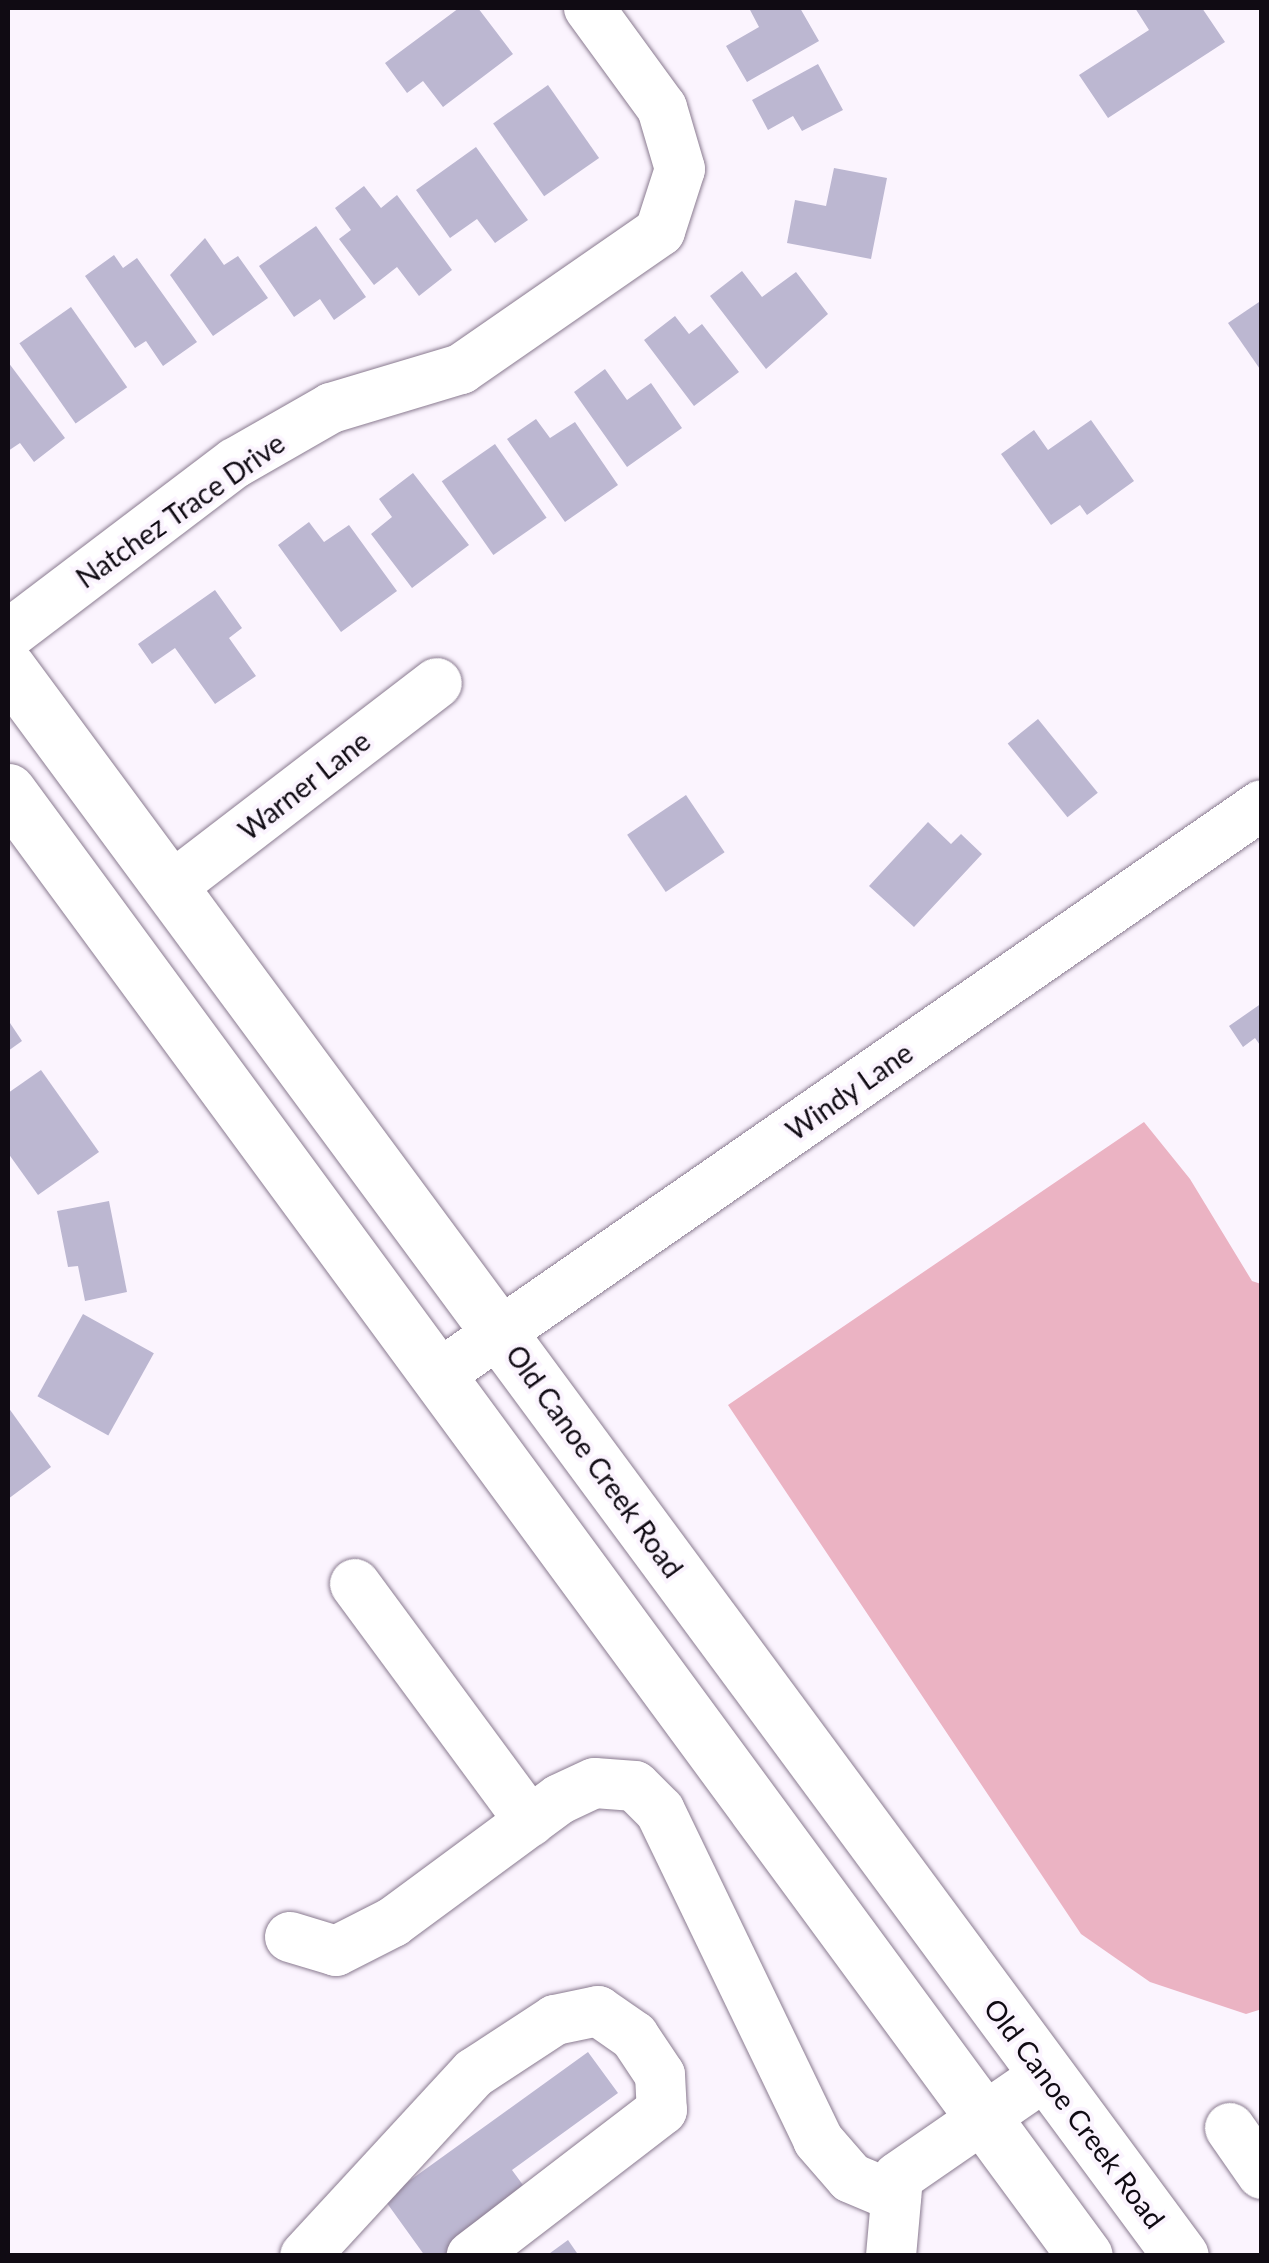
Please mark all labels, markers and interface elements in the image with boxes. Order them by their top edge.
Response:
street label: Natchez Trace Drive [69,425,291,595]
street label: Warner Lane [231,723,377,847]
street label: Windy Lane [779,1035,919,1147]
street label: Old Canoe Creek Road [499,1338,691,1584]
street label: Old Canoe Creek Road [978,1991,1172,2235]

